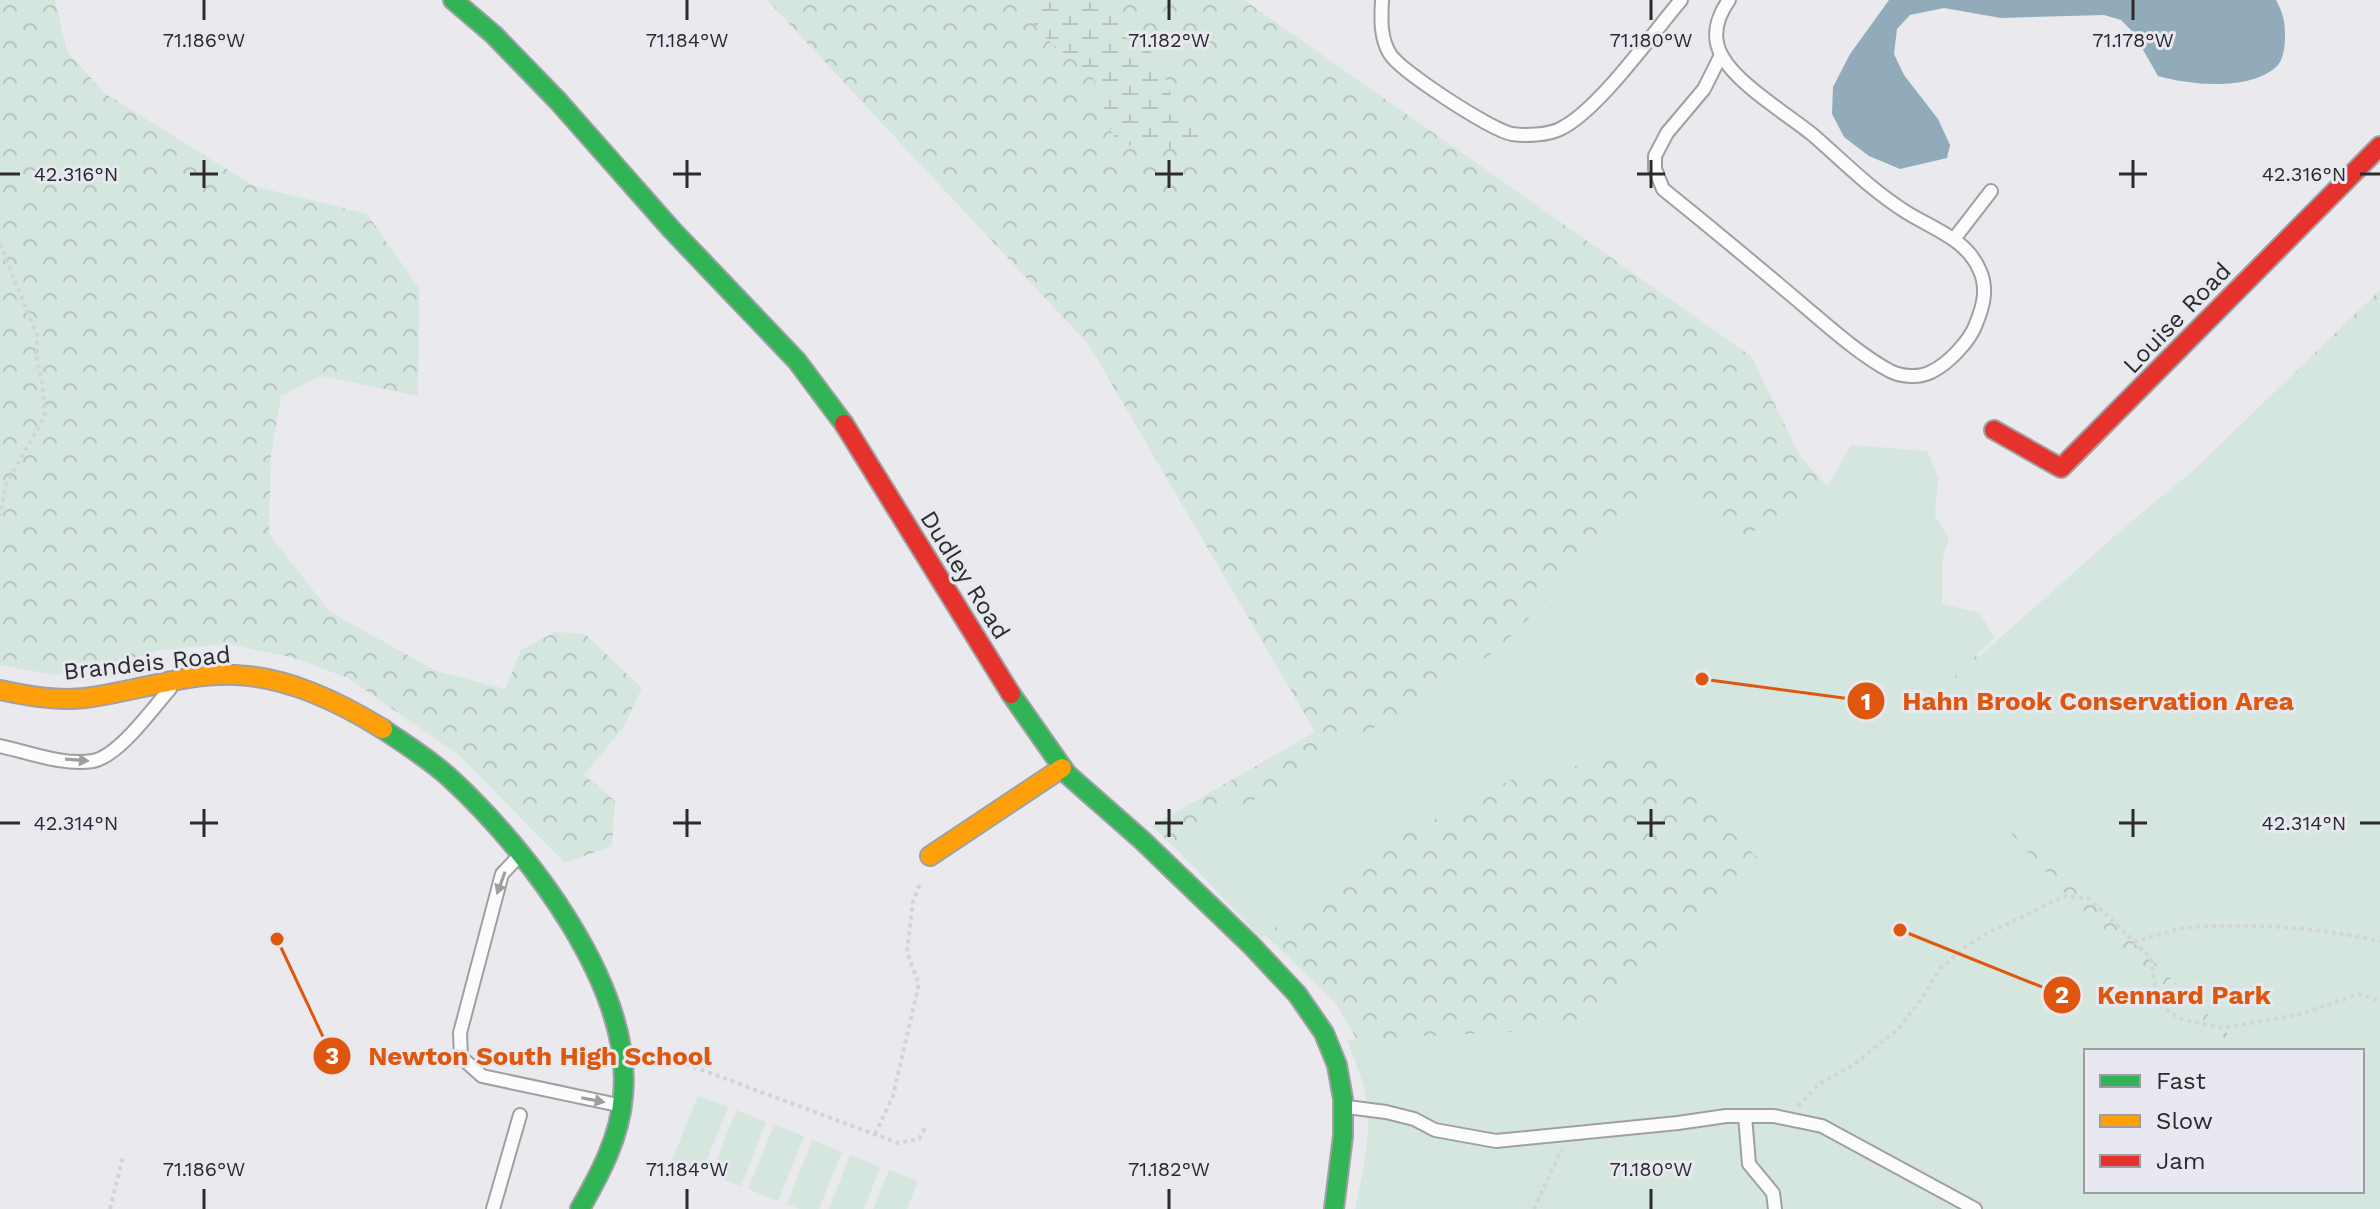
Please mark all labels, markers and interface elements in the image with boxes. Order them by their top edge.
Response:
text: 71.186°W [163,28,245,52]
text: 71.184°W [646,28,728,52]
text: 71.182°W [1128,28,1210,52]
text: 71.180°W [1610,28,1692,52]
text: 71.178°W [2092,28,2174,52]
text: 42.316°N [34,162,118,186]
text: 42.316°N [2262,162,2346,186]
street label: Louise Road [2117,257,2237,379]
street label: Dudley Road [914,506,1016,644]
street label: Brandeis Road [62,640,232,686]
callout: Hahn Brook Conservation Area [1846,676,2311,726]
text: Hahn Brook Conservation Area [1902,686,2294,716]
text: 1 [1861,688,1871,716]
one-way arrow [65,754,90,767]
text: 42.314°N [34,811,118,835]
text: 42.314°N [2262,811,2346,835]
one-way arrow [494,871,506,895]
callout: Kennard Park [2042,970,2287,1020]
text: Kennard Park [2097,980,2272,1010]
text: 2 [2055,981,2069,1009]
callout: Newton South High School [312,1031,728,1081]
text: Newton South High School [368,1041,712,1071]
text: 3 [325,1042,339,1070]
legend [2084,1049,2364,1193]
text: Fast [2156,1067,2206,1095]
one-way arrow [581,1094,606,1107]
text: Slow [2156,1107,2213,1135]
text: Jam [2156,1147,2206,1175]
text: 71.186°W [163,1157,245,1181]
text: 71.184°W [646,1157,728,1181]
text: 71.182°W [1128,1157,1210,1181]
text: 71.180°W [1610,1157,1692,1181]

